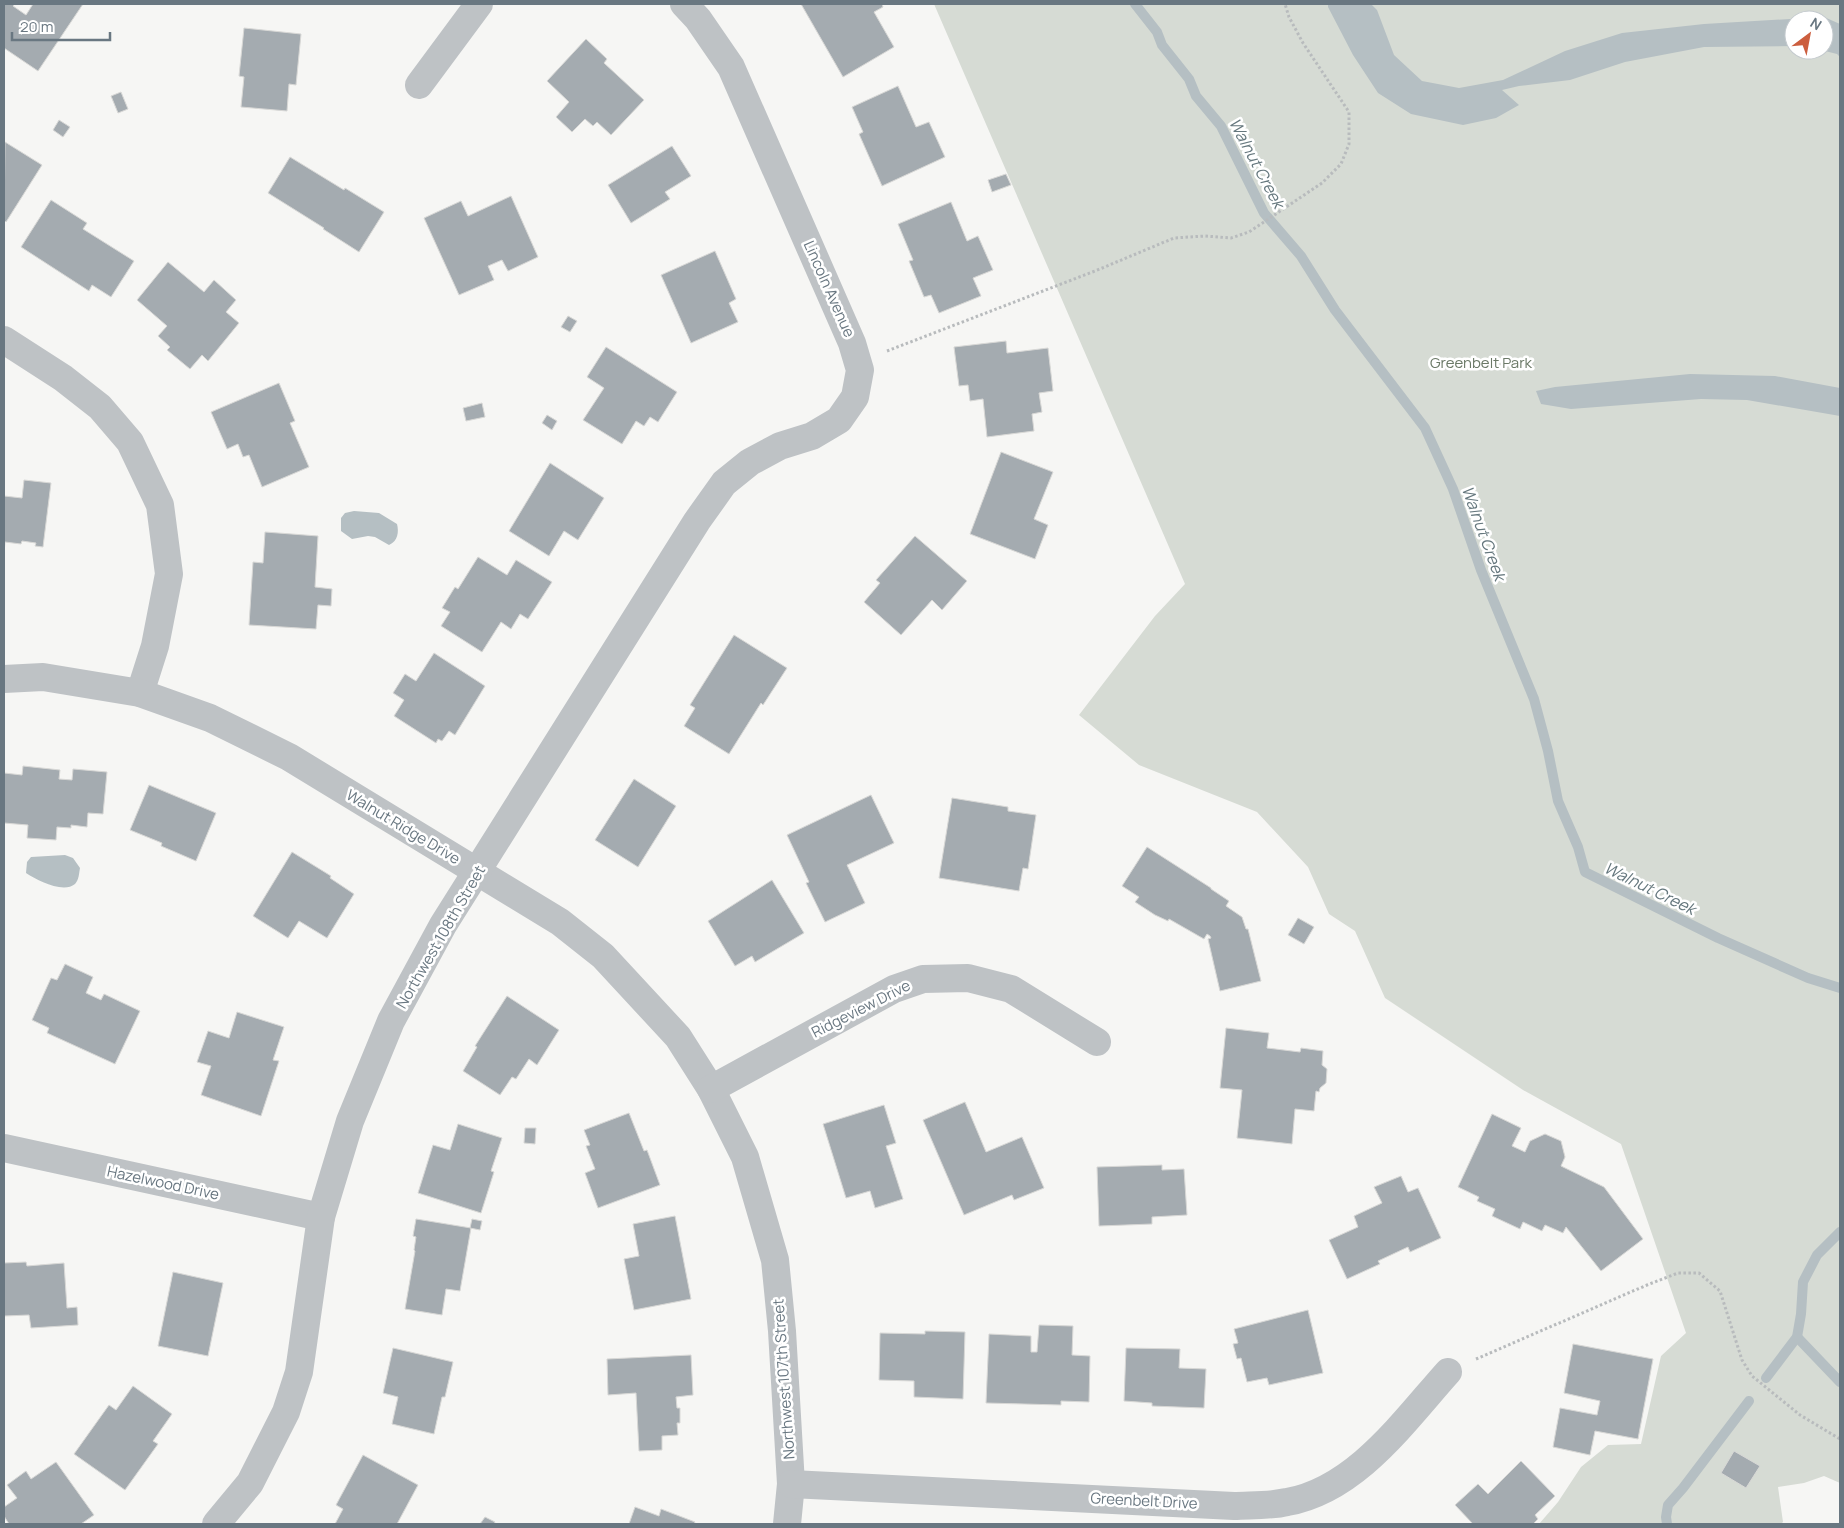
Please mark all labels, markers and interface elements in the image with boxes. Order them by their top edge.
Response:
scale bar [12,10,110,42]
north arrow [1784,10,1834,60]
text: N [1807,13,1825,34]
text: 20 m [20,16,53,37]
water label: Walnut Creek [1224,114,1291,214]
street label: Lincoln Avenue [799,237,860,341]
park label: Greenbelt Park [1430,352,1533,373]
water label: Walnut Creek [1457,483,1512,585]
street label: Walnut Ridge Drive [342,784,464,869]
water label: Walnut Creek [1601,856,1701,921]
street label: Northwest 108th Street [391,861,490,1012]
street label: Ridgeview Drive [808,974,914,1043]
street label: Hazelwood Drive [105,1160,221,1205]
street label: Northwest 107th Street [767,1298,800,1460]
street label: Greenbelt Drive [1090,1487,1198,1514]

